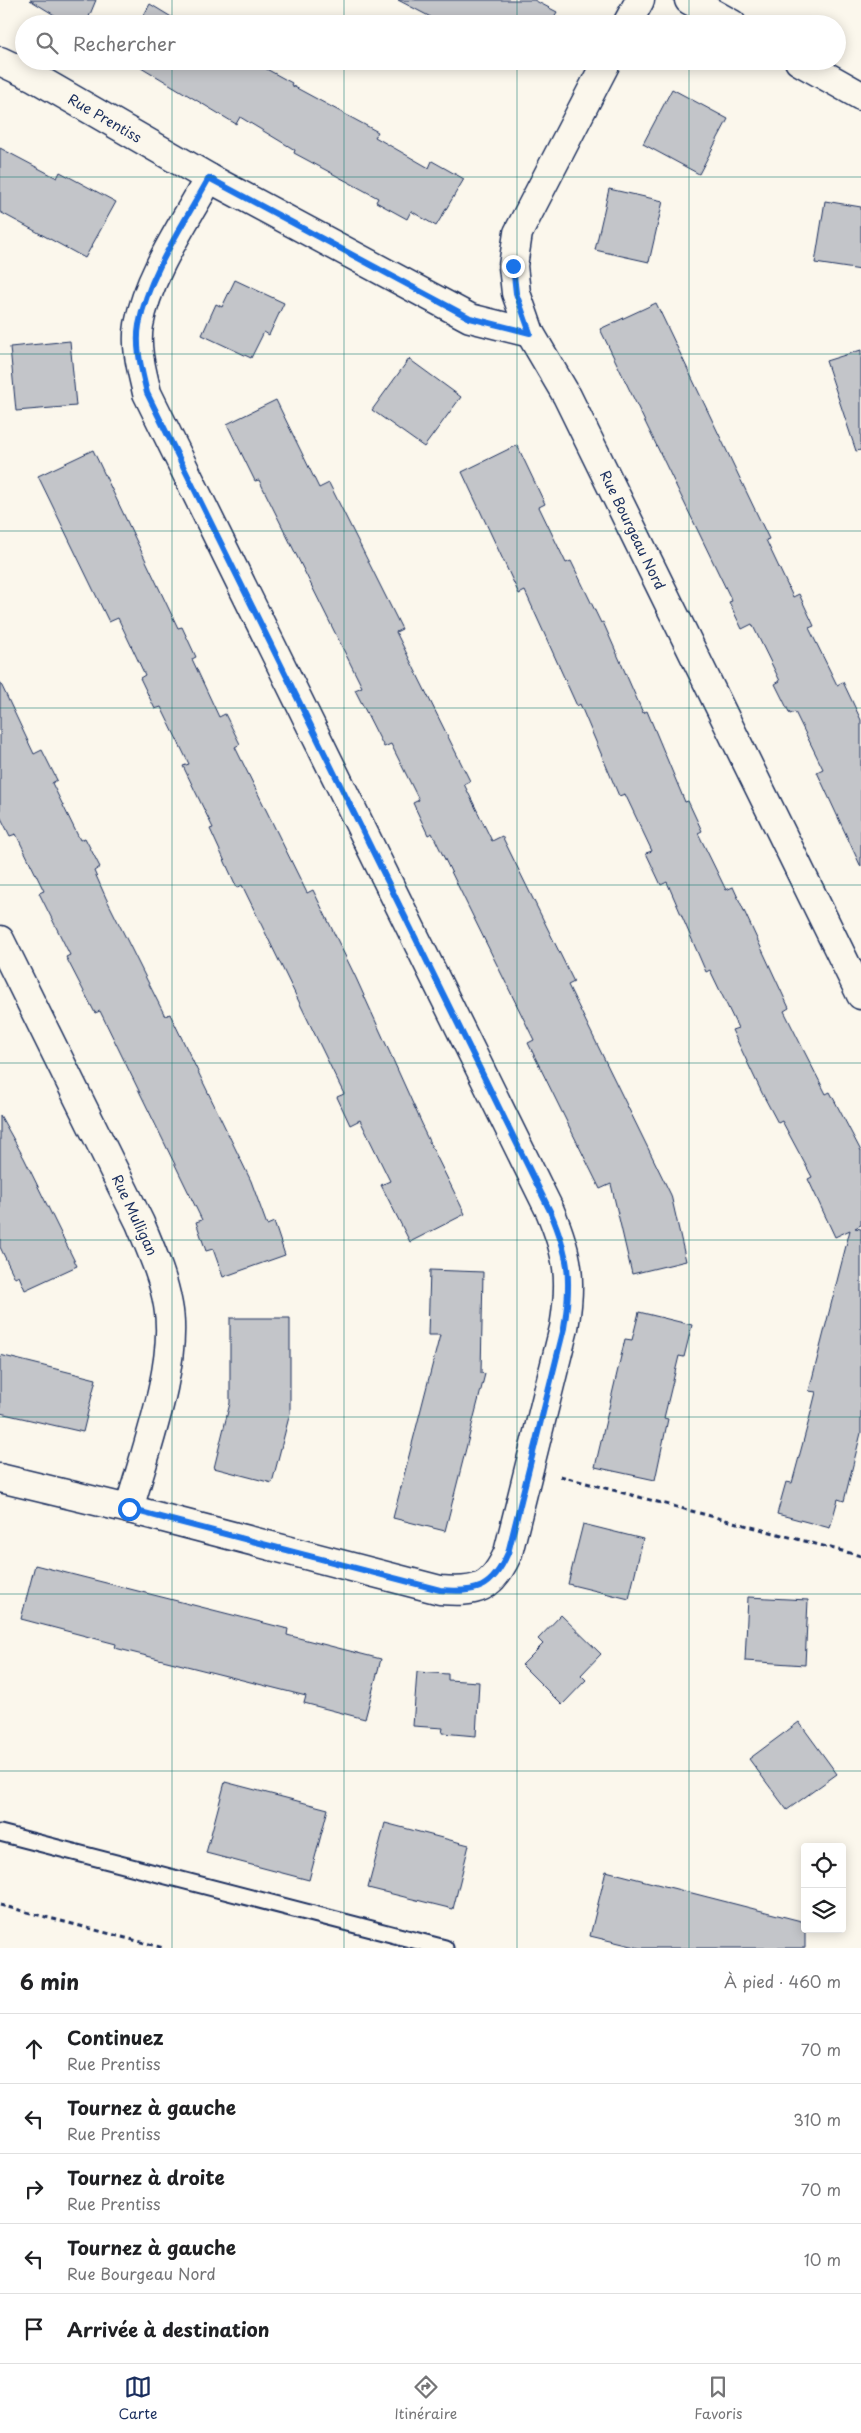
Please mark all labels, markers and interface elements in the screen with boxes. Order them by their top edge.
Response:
search box [15,15,846,70]
icon: search [33,29,61,57]
text: Rechercher [73,29,176,57]
street label: Rue Prentiss [64,88,146,148]
route end [502,255,525,278]
street label: Rue Bourgeau Nord [595,467,671,593]
street label: Rue Mulligan [107,1171,163,1259]
route start [118,1498,141,1521]
map controls [801,1843,846,1933]
button: locate [801,1843,846,1888]
button: layers [801,1888,846,1933]
text: 6 min [20,1965,79,1997]
text: À pied · 460 m [724,1969,841,1993]
text: Continuez [67,2023,164,2051]
icon: ahead [20,2035,48,2063]
text: 70 m [801,2037,841,2061]
text: Rue Prentiss [67,2051,161,2075]
text: Tournez à gauche [67,2093,236,2121]
icon: left [20,2105,48,2133]
text: 310 m [793,2107,841,2131]
text: Rue Prentiss [67,2121,161,2145]
text: Tournez à droite [67,2163,225,2191]
icon: right [20,2175,48,2203]
text: 70 m [801,2177,841,2201]
text: Rue Prentiss [67,2191,161,2215]
text: Tournez à gauche [67,2233,236,2261]
icon: left [20,2245,48,2273]
text: 10 m [804,2247,841,2271]
text: Rue Bourgeau Nord [67,2261,216,2285]
icon: arrive [20,2315,48,2343]
text: Arrivée à destination [67,2315,270,2343]
tab: Carte [119,2373,157,2424]
tab: Itinéraire [394,2373,457,2424]
tab: Favoris [694,2373,742,2424]

